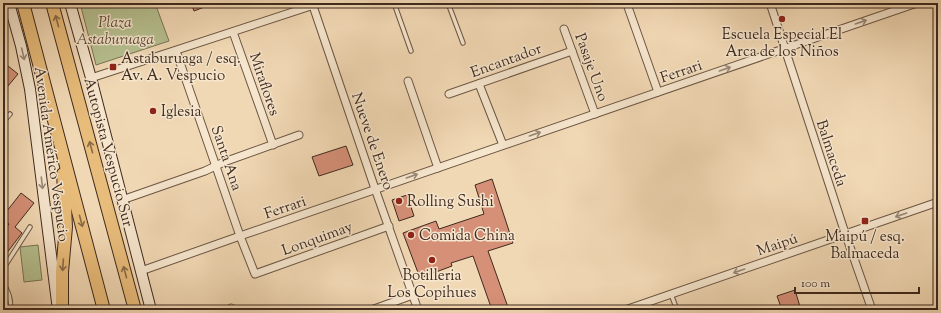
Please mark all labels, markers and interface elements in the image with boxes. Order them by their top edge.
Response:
park label: Plaza Astaburuaga [76,13,154,51]
marker: Escuela Especial El Arca de los Niños [777,14,787,24]
one-way arrow [53,15,60,28]
one-way arrow [855,18,867,26]
place label: Escuela Especial El Arca de los Niños [722,25,842,63]
street label: Pasaje Uno [569,30,613,105]
street label: Encantador [468,39,545,84]
one-way arrow [20,47,27,60]
place label: Astaburuaga / esq. Av. A. Vespucio [121,49,241,87]
street label: Miraflores [243,50,284,119]
street label: Ferrari [658,56,705,89]
marker: Astaburuaga / esq. Av. A. Vespucio [108,62,118,72]
street label: Avenida Américo Vespucio [28,65,73,243]
one-way arrow [718,65,730,73]
street label: Autopista Vespucio Sur [78,76,138,229]
street label: Nueve de Enero [345,90,398,193]
place label: Iglesia [161,102,201,123]
marker: Iglesia [148,106,158,116]
street label: Balmaceda [810,117,851,190]
street label: Santa Ana [205,123,247,194]
one-way arrow [529,130,541,138]
one-way arrow [87,141,94,154]
one-way arrow [406,172,418,180]
one-way arrow [38,176,46,189]
street label: Ferrari [262,192,309,225]
place label: Rolling Sushi [407,192,494,213]
marker: Rolling Sushi [394,196,404,206]
one-way arrow [896,211,908,219]
one-way arrow [78,214,85,227]
marker: Maipú / esq. Balmaceda [860,216,870,226]
street label: Lonquimay [279,217,356,262]
place label: Comida China [419,226,515,247]
place label: Maipú / esq. Balmaceda [825,227,905,265]
street label: Maipú [754,229,801,262]
marker: Comida China [406,230,416,240]
marker: Botilleria Los Copihues [427,255,437,265]
one-way arrow [59,258,66,271]
one-way arrow [121,266,128,279]
place label: Botilleria Los Copihues [388,266,477,304]
one-way arrow [732,268,745,275]
scale bar [795,269,919,295]
text: 100 m [801,275,830,293]

